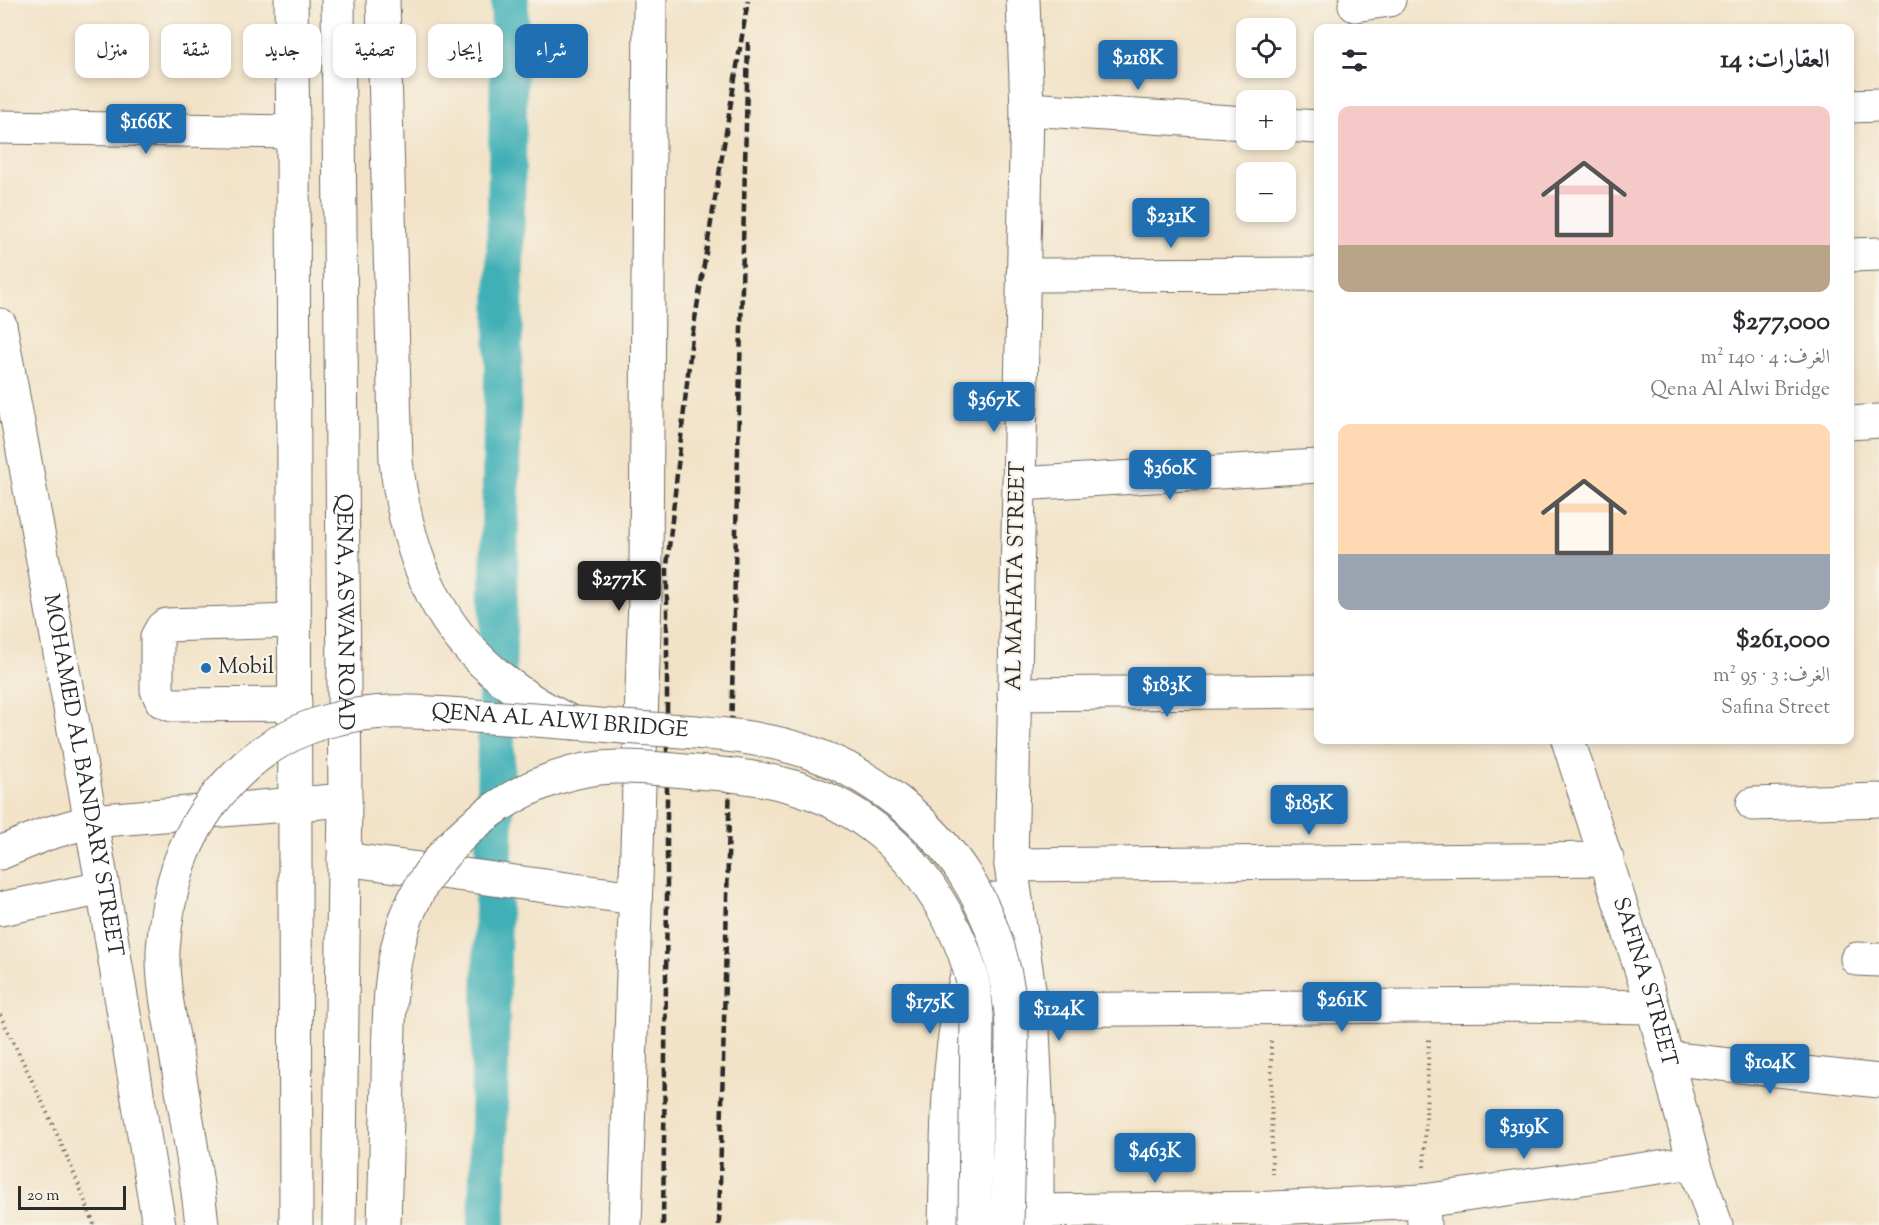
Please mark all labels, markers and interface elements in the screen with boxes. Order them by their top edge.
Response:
map controls [1236,18,1296,222]
button: locate [1236,18,1296,78]
chip: منزل [75,24,149,78]
chip: شقة [161,24,231,78]
chip: جديد [243,24,321,78]
chip: تصفية [333,24,416,78]
chip: إيجار [428,24,503,78]
chip: شراء [515,24,588,78]
pin: $218K [1096,40,1180,91]
text: العقارات: 14 [1720,42,1830,79]
icon: filters [1338,44,1371,77]
text: $218K [1112,45,1164,74]
button: + [1236,90,1296,150]
pin: $166K [104,104,188,155]
text: $166K [120,109,172,138]
icon: home [1530,145,1638,253]
button: − [1236,162,1296,222]
pin: $231K [1129,198,1213,249]
text: $231K [1146,203,1196,232]
text: $277,000 [1732,304,1830,341]
text: الغرف: 4 · 140 m² [1700,344,1830,373]
text: Qena Al Alwi Bridge [1650,376,1830,405]
pin: $367K [952,382,1036,433]
text: $367K [968,387,1021,416]
pin: $360K [1128,450,1212,501]
text: $360K [1143,455,1197,484]
street label: AL MAHATA STREET [999,460,1035,691]
icon: home [1530,463,1638,571]
street label: QENA, ASWAN ROAD [326,493,360,731]
pin: $277K [577,561,661,612]
text: $277K [592,566,646,595]
street label: MOHAMED AL BANDARY STREET [34,592,130,960]
text: $261,000 [1735,622,1830,659]
place label: Mobil [218,652,274,684]
marker: Mobil [199,661,213,675]
text: الغرف: 3 · 95 m² [1713,662,1830,691]
pin: $183K [1125,667,1209,718]
text: $183K [1142,672,1192,701]
text: Safina Street [1721,694,1830,723]
street label: QENA AL ALWI BRIDGE [430,697,690,747]
pin: $185K [1267,785,1351,836]
text: $185K [1285,790,1333,819]
street label: SAFINA STREET [1603,893,1684,1071]
pin: $261K [1300,982,1384,1033]
pin: $175K [888,984,972,1035]
text: $261K [1316,987,1368,1016]
text: $175K [906,989,954,1018]
pin: $124K [1017,991,1101,1042]
text: $124K [1033,996,1085,1025]
pin: $104K [1728,1044,1812,1095]
text: $104K [1744,1049,1796,1078]
pin: $319K [1482,1109,1566,1160]
text: $319K [1499,1114,1549,1143]
pin: $463K [1113,1133,1197,1184]
text: $463K [1128,1138,1182,1167]
scale bar [18,1183,126,1210]
text: 20 m [27,1185,60,1208]

